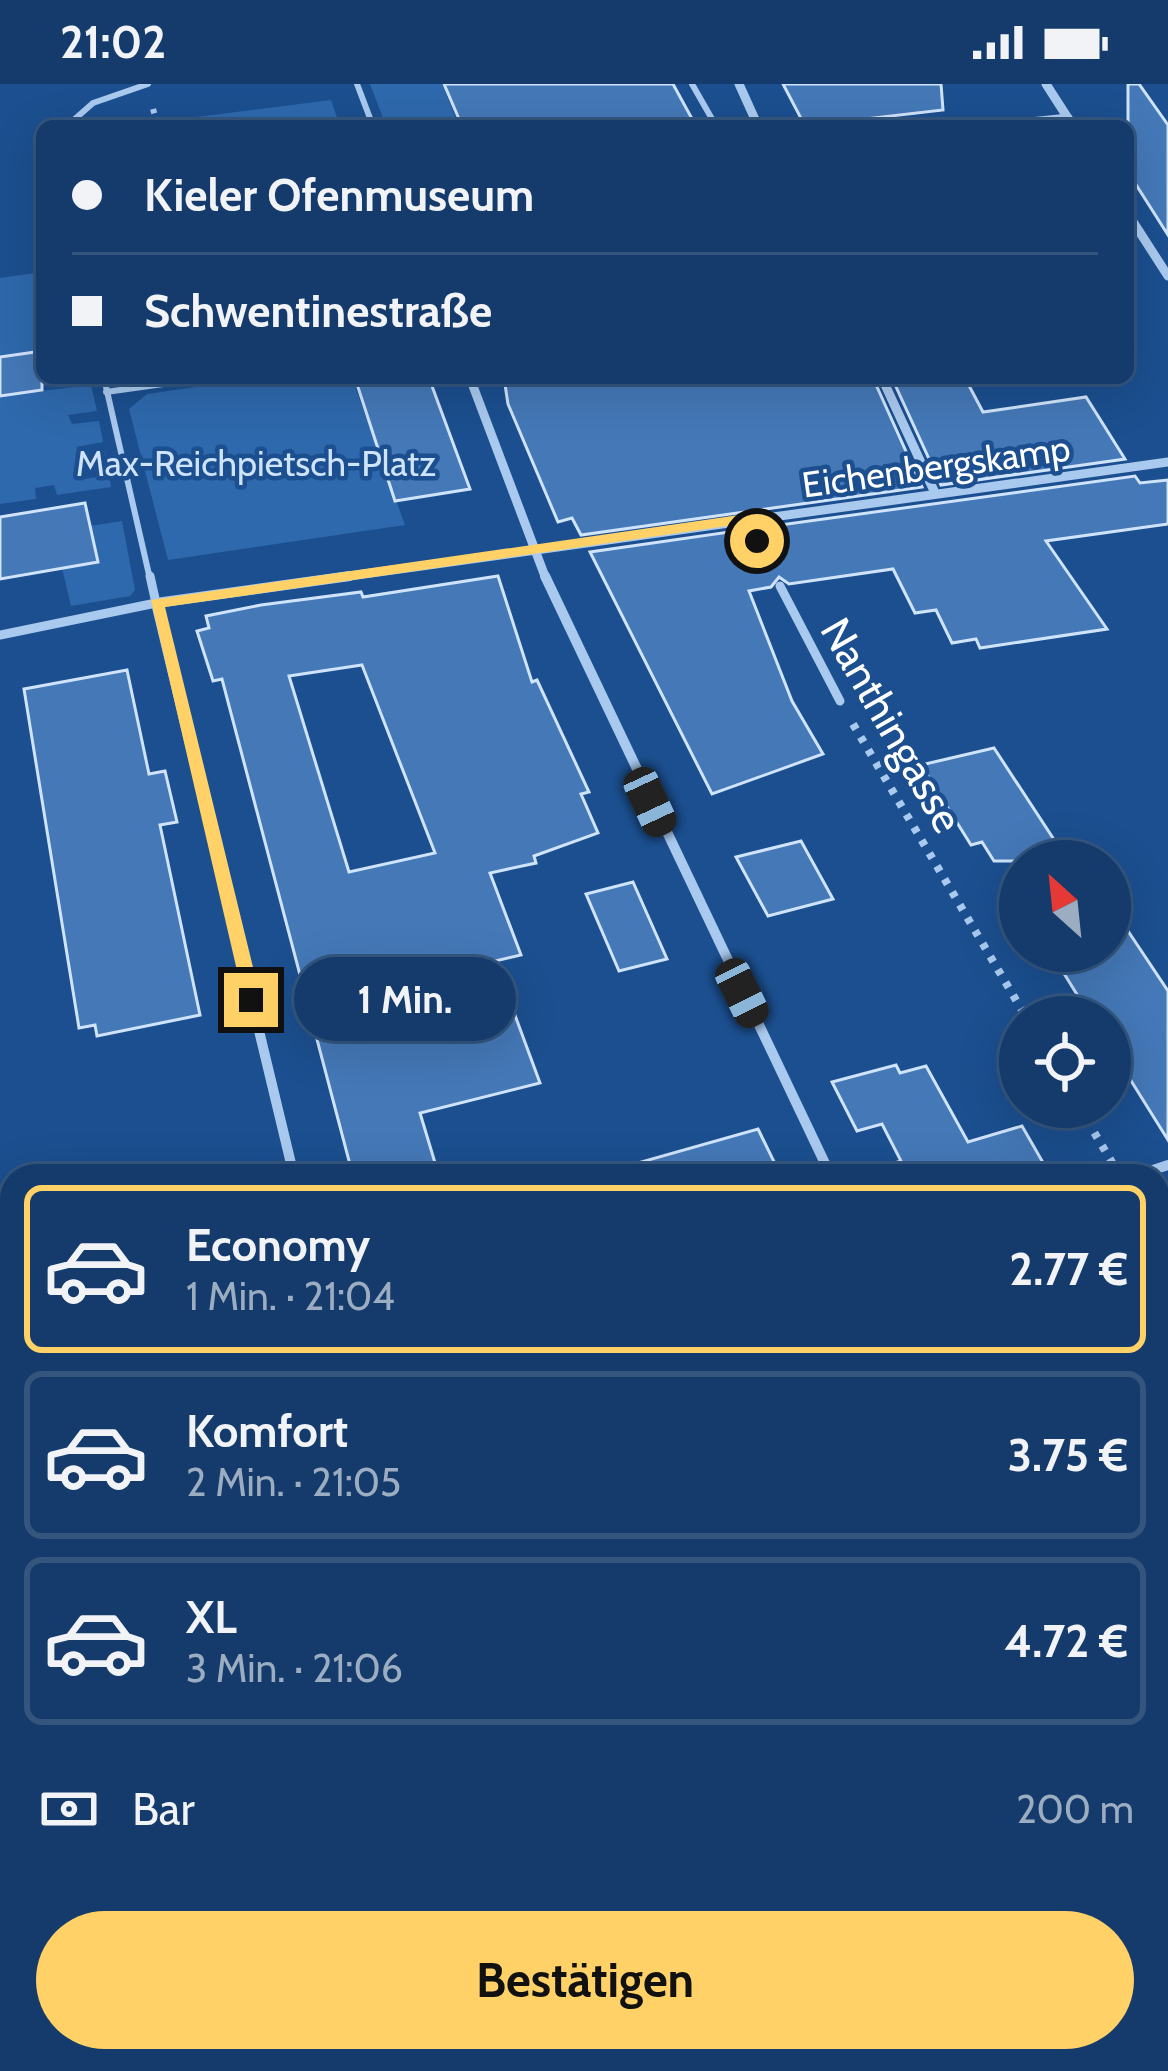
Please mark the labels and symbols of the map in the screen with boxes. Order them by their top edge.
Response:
street label: Eichenbergskamp [799,425,1073,507]
park label: Max-Reichpietsch-Platz [76,441,436,485]
route start [730,514,784,568]
street label: Nanthingasse [810,608,974,842]
car [618,762,682,842]
north arrow [999,840,1131,972]
car [710,953,774,1033]
callout: 1 Min. [293,958,515,1042]
route end [224,973,278,1027]

